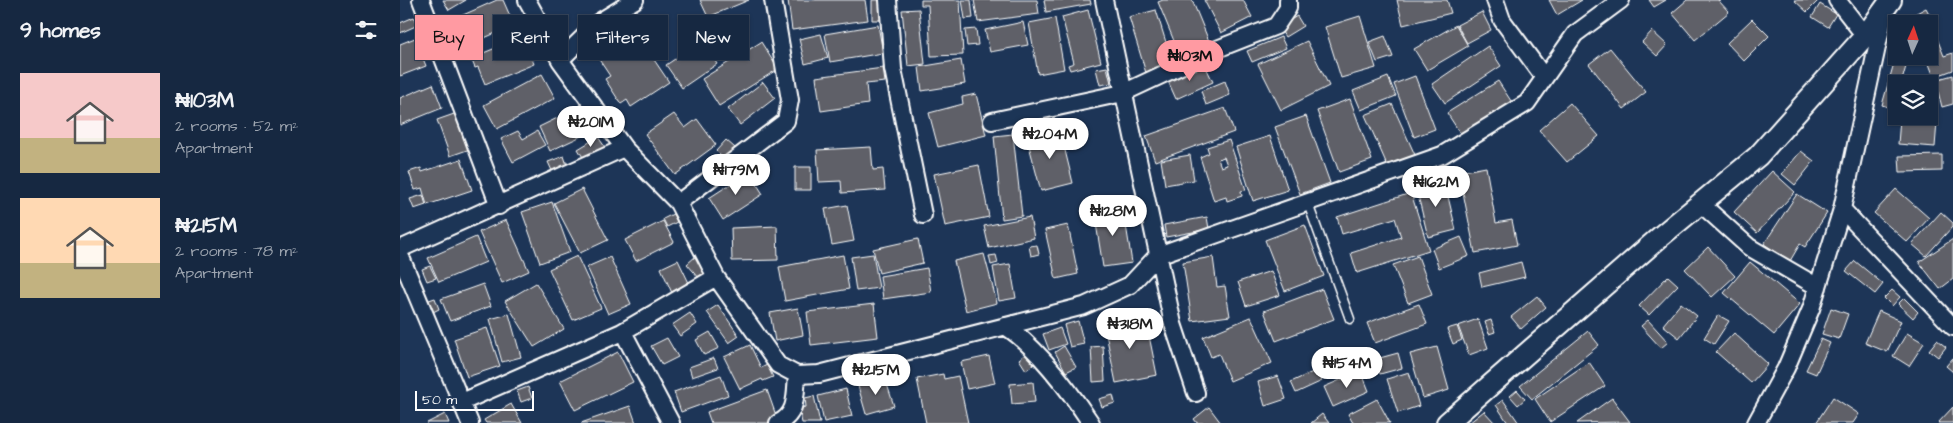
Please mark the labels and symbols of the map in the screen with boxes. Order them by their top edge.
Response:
north arrow [1888,15,1938,65]
pin: ₦103M [1155,39,1225,82]
pin: ₦201M [556,106,626,148]
pin: ₦204M [1015,118,1085,160]
pin: ₦179M [701,154,771,196]
pin: ₦162M [1401,166,1471,208]
pin: ₦128M [1078,194,1148,237]
pin: ₦318M [1095,308,1165,350]
pin: ₦154M [1312,346,1382,389]
pin: ₦215M [841,354,911,396]
scale bar [415,388,534,411]

